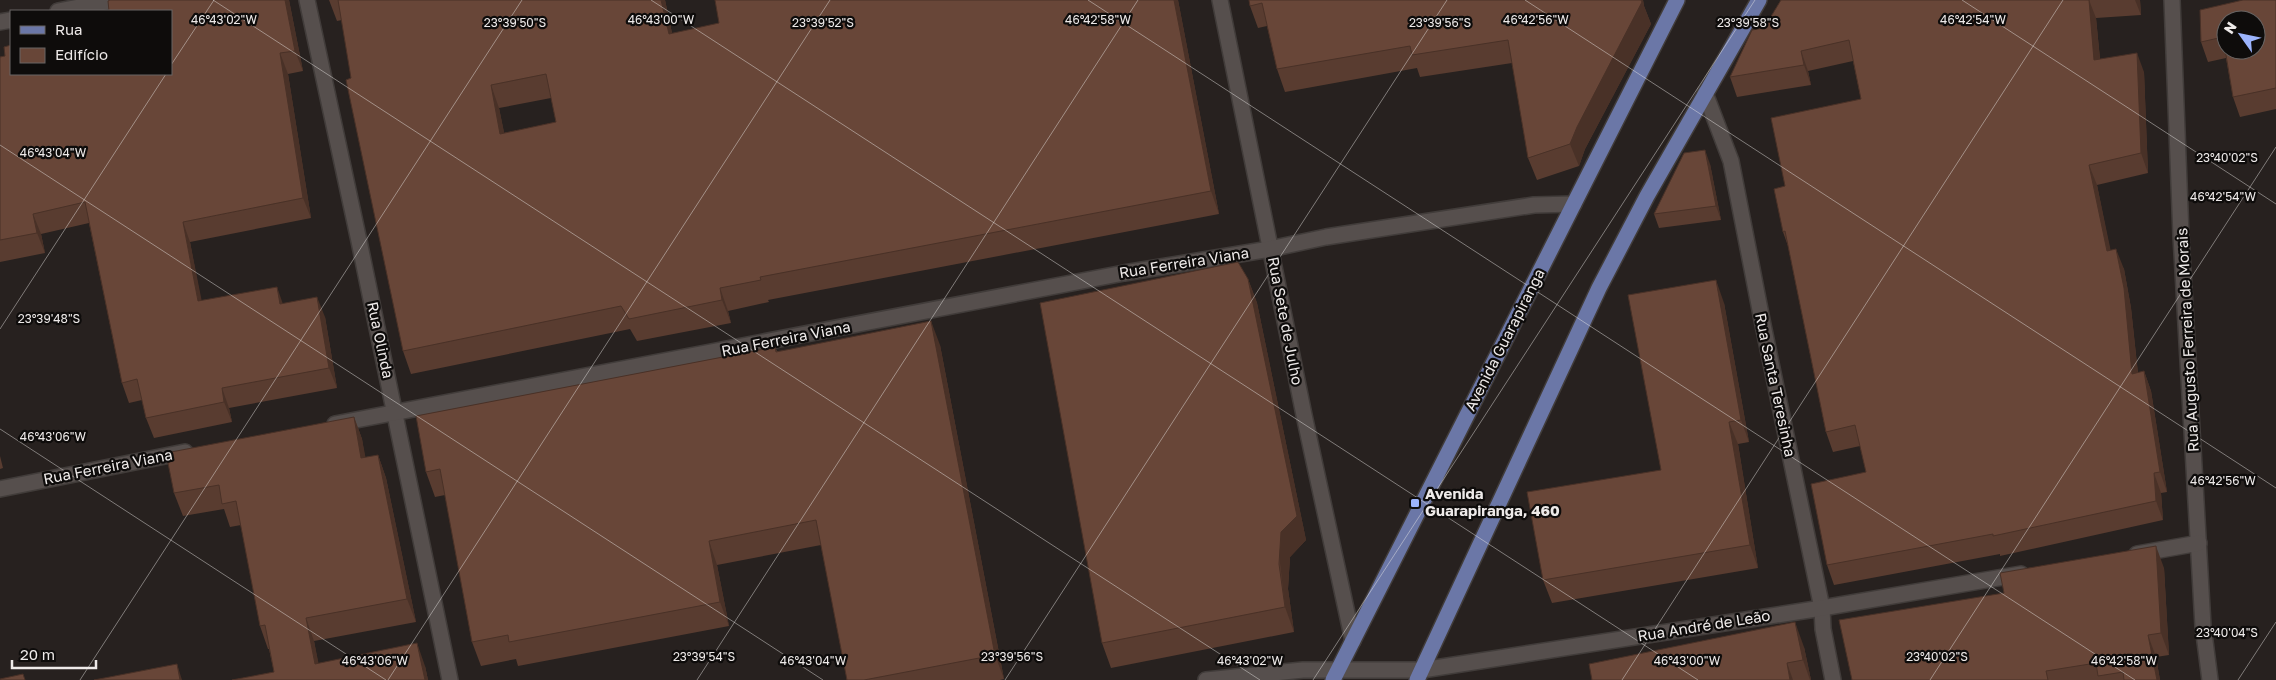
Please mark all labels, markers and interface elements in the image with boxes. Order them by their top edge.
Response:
legend [10,10,172,75]
north arrow [2216,10,2266,60]
text: 46°43'02"W [191,12,257,27]
text: 46°43'00"W [628,12,695,27]
text: 46°42'58"W [1065,12,1131,27]
text: 46°42'56"W [1503,12,1569,27]
text: 46°42'54"W [1940,12,2006,27]
text: 23°39'50"S [484,15,546,30]
text: 23°39'52"S [792,15,854,30]
text: 23°39'56"S [1409,15,1471,30]
text: 23°39'58"S [1717,15,1779,30]
text: N [2220,19,2240,37]
text: Rua [55,20,82,38]
text: Edifício [55,45,108,63]
text: 46°43'04"W [20,145,87,160]
text: 23°40'02"S [2196,150,2258,165]
text: 46°42'54"W [2190,189,2256,204]
street label: Rua Augusto Ferreira de Morais [2172,227,2202,453]
street label: Rua Ferreira Viana [1118,243,1250,281]
street label: Rua Sete de Julho [1265,255,1307,386]
street label: Avenida Guarapiranga [1460,265,1548,414]
street label: Rua Olinda [364,300,398,380]
text: 23°39'48"S [18,311,81,326]
street label: Rua Santa Teresinha [1752,311,1800,458]
street label: Rua Ferreira Viana [720,317,852,359]
text: 46°43'06"W [20,429,87,444]
street label: Rua Ferreira Viana [42,445,174,487]
text: 46°42'56"W [2190,473,2256,488]
place label: Avenida Guarapiranga, 460 [1425,484,1560,519]
marker: Avenida Guarapiranga, 460 [1409,497,1421,509]
street label: Rua André de Leão [1636,606,1771,644]
text: 23°40'04"S [2196,625,2258,640]
scale bar [12,638,96,670]
text: 20 m [20,645,55,663]
text: 23°39'54"S [673,649,735,664]
text: 23°39'56"S [981,649,1043,664]
text: 23°40'02"S [1906,649,1968,664]
text: 46°43'06"W [342,653,409,668]
text: 46°43'04"W [780,653,847,668]
text: 46°43'02"W [1217,653,1283,668]
text: 46°43'00"W [1654,653,1721,668]
text: 46°42'58"W [2091,653,2157,668]

